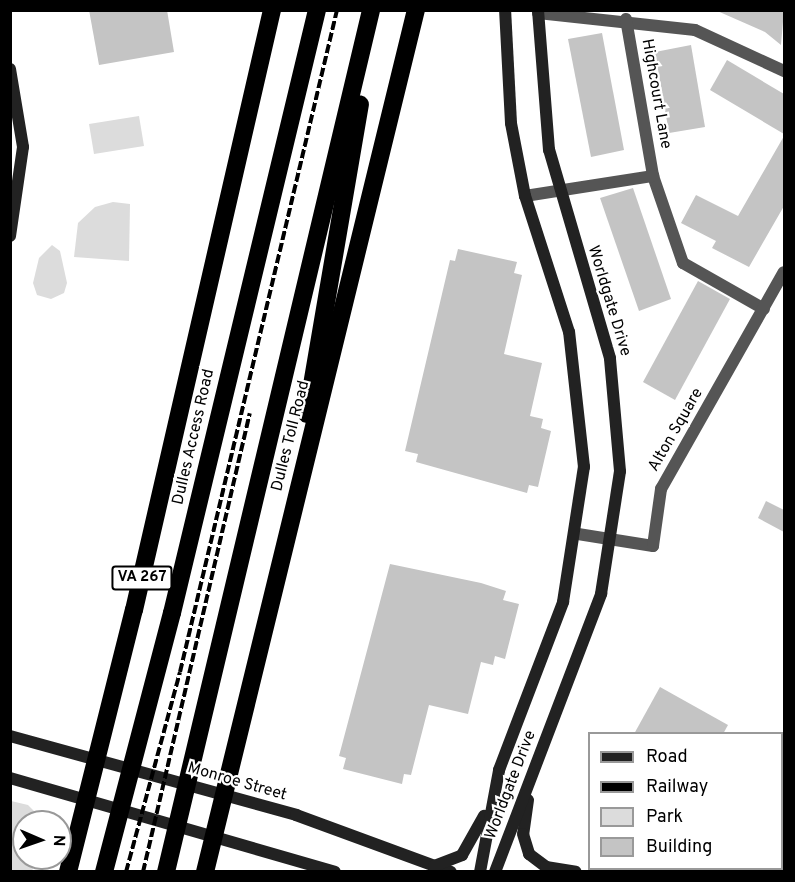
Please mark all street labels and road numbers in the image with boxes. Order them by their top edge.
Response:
street label: Highcourt Lane [637,37,675,151]
street label: Worldgate Drive [583,243,635,359]
street label: Dulles Access Road [169,367,219,507]
street label: Dulles Toll Road [268,378,314,494]
street label: Alton Square [644,385,708,475]
road number: VA 267 [110,566,174,590]
street label: Worldgate Drive [481,728,541,842]
street label: Monroe Street [185,759,289,805]

